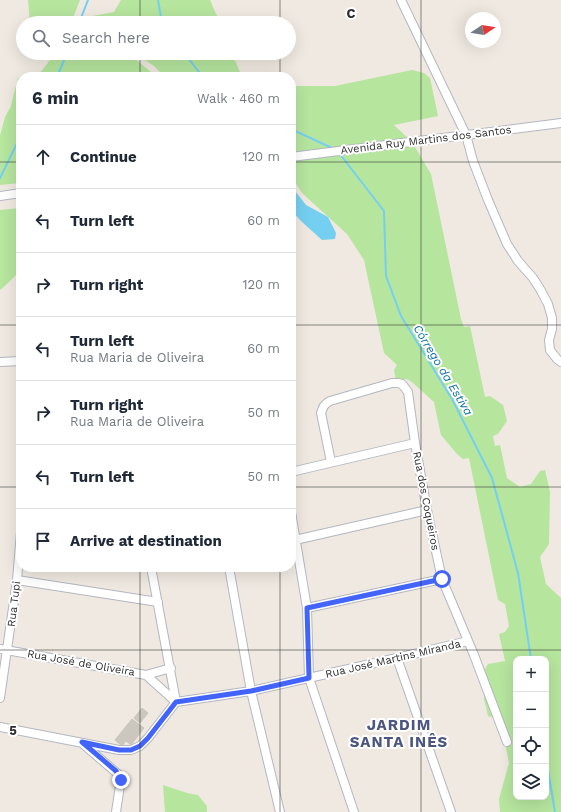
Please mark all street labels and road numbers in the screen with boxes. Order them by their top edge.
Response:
street label: Avenida Ruy Martins dos Santos [340,123,512,157]
street label: Rua dos Coqueiros [410,450,442,552]
street label: Rua Tupi [5,580,23,628]
street label: Rua José Martins Miranda [324,637,462,681]
street label: Rua José de Oliveira [26,647,136,679]

